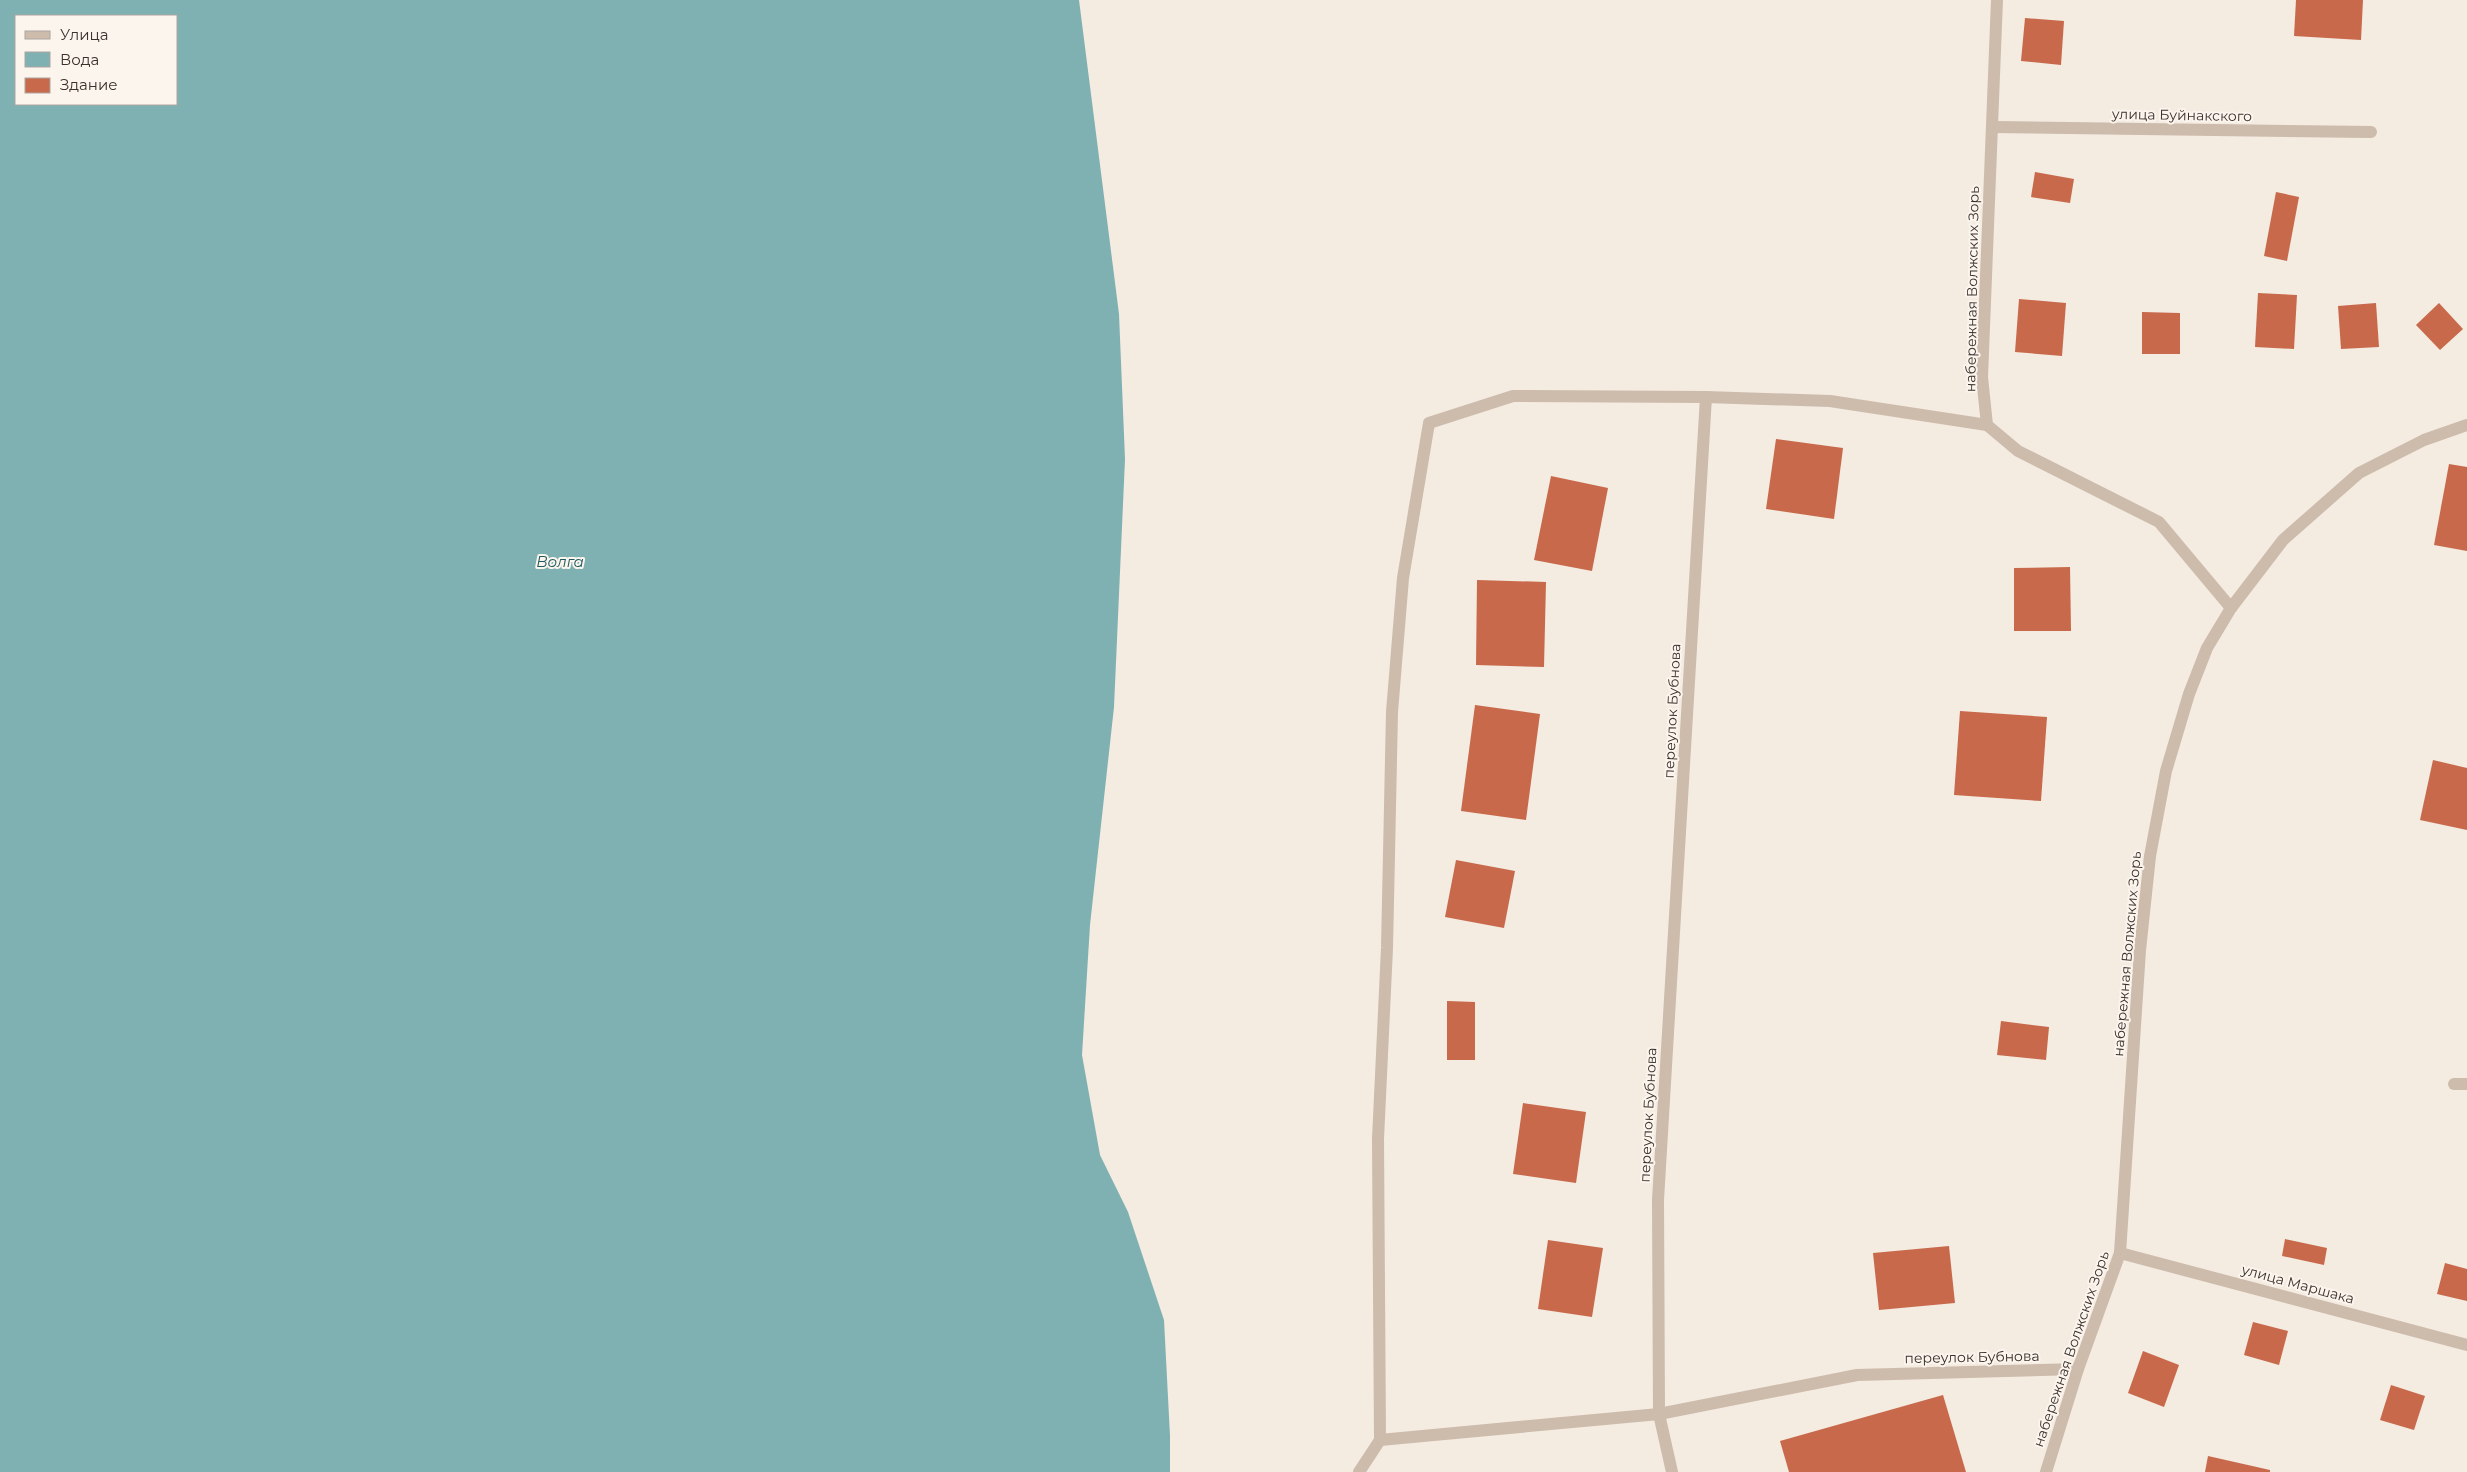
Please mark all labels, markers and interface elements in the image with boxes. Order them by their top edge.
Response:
legend [15,15,178,105]
text: Улица [60,25,108,44]
text: Вода [60,50,99,69]
text: Здание [60,75,118,94]
street label: улица Буйнакского [2111,105,2252,125]
street label: набережная Волжских Зорь [1961,186,1983,392]
water label: Волга [536,552,584,571]
street label: переулок Бубнова [1659,643,1685,779]
street label: набережная Волжских Зорь [2109,850,2145,1057]
street label: переулок Бубнова [1635,1047,1661,1183]
street label: набережная Волжских Зорь [2029,1249,2113,1449]
street label: улица Маршака [2239,1260,2356,1308]
street label: переулок Бубнова [1904,1347,2040,1367]

